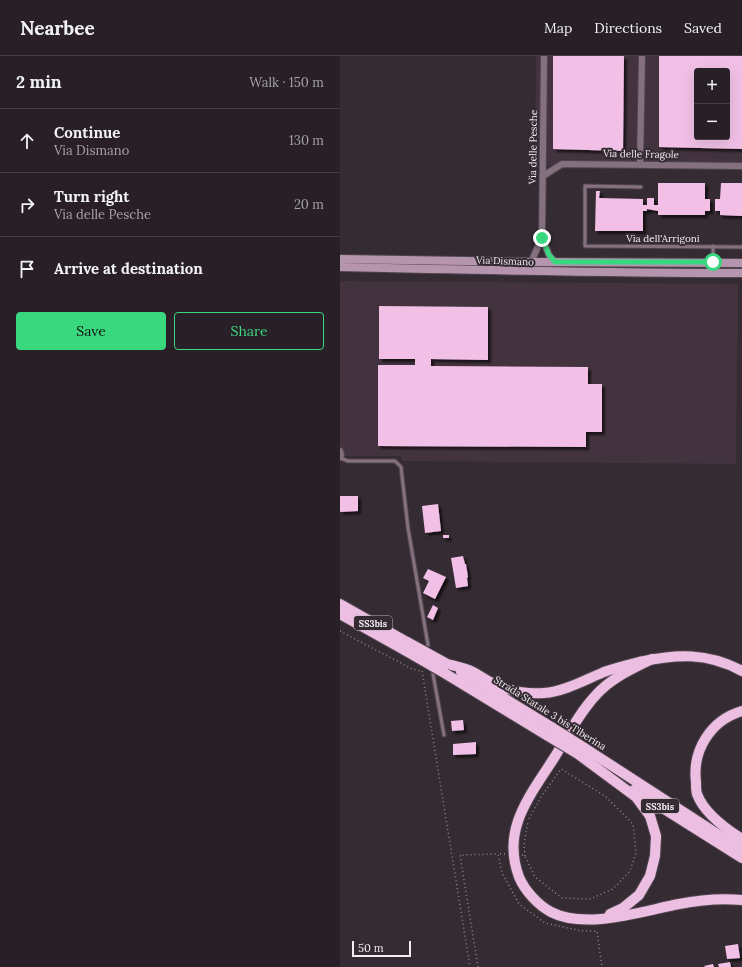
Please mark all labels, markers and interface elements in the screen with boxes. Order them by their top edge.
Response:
text: Nearbee [20,16,95,40]
text: Map [544,19,572,37]
text: Directions [594,19,662,37]
text: Saved [684,19,722,37]
map controls [694,68,730,140]
button: + [694,68,730,104]
text: 2 min [16,71,62,93]
text: Walk · 150 m [249,74,324,91]
button: − [694,104,730,140]
street label: Via delle Pesche [526,109,540,185]
text: Continue [54,123,120,142]
icon: ahead [16,130,38,152]
text: 130 m [289,132,324,149]
text: Via Dismano [54,142,129,159]
street label: Via delle Fragole [602,147,680,161]
text: Turn right [54,187,130,206]
icon: right [16,194,38,216]
text: 20 m [294,196,324,213]
text: Via delle Pesche [54,206,151,223]
route end [533,229,551,247]
street label: Via dell'Arrigoni [625,232,700,245]
street label: Via Dismano [475,253,534,269]
route start [704,253,722,271]
icon: arrive [16,258,38,280]
text: Arrive at destination [54,259,203,278]
button: Save [16,312,166,350]
button: Share [174,312,324,350]
road number: SS3bis [354,616,392,630]
street label: Strada Statale 3 bis Tiberina [491,673,609,753]
road number: SS3bis [641,799,679,813]
scale bar [352,939,411,958]
text: 50 m [358,941,384,955]

